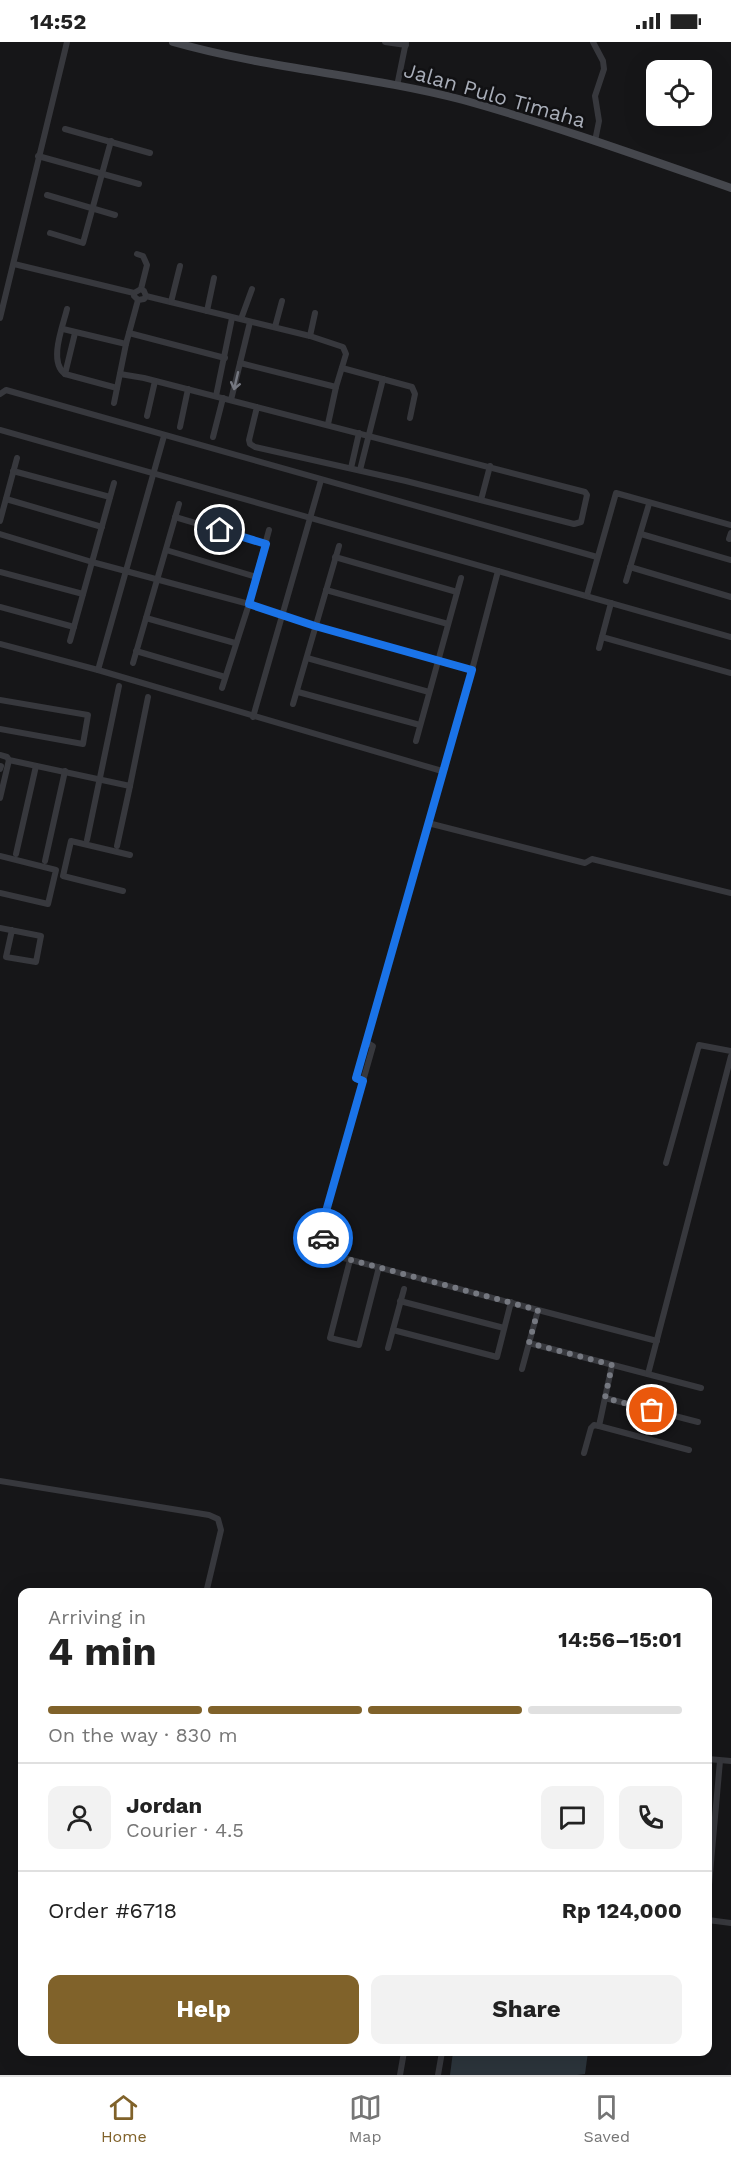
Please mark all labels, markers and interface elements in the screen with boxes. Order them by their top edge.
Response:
text: 14:52 [30,9,86,34]
street label: Jalan Pulo Timaha [401,57,589,133]
map controls [646,60,712,126]
button: locate [646,60,712,126]
one-way arrow [229,372,241,391]
pin [194,504,245,555]
icon: home [203,513,236,546]
courier [293,1208,353,1268]
icon: car [307,1222,340,1255]
pin [626,1384,677,1435]
icon: bag [635,1393,668,1426]
text: Arriving in [48,1605,146,1629]
text: 14:56–15:01 [558,1627,682,1652]
text: 4 min [48,1629,157,1674]
text: On the way · 830 m [48,1723,237,1747]
button: person [48,1786,111,1849]
button: chat [541,1786,604,1849]
button: phone [619,1786,682,1849]
text: Jordan [126,1793,202,1818]
text: Courier · 4.5 [126,1818,244,1842]
text: Order #6718 [48,1898,177,1923]
text: Rp 124,000 [562,1898,682,1923]
button: Help [48,1975,359,2044]
button: Share [371,1975,682,2044]
tab: Home [101,2091,147,2146]
tab: Map [349,2091,382,2146]
tab: Saved [584,2091,630,2146]

